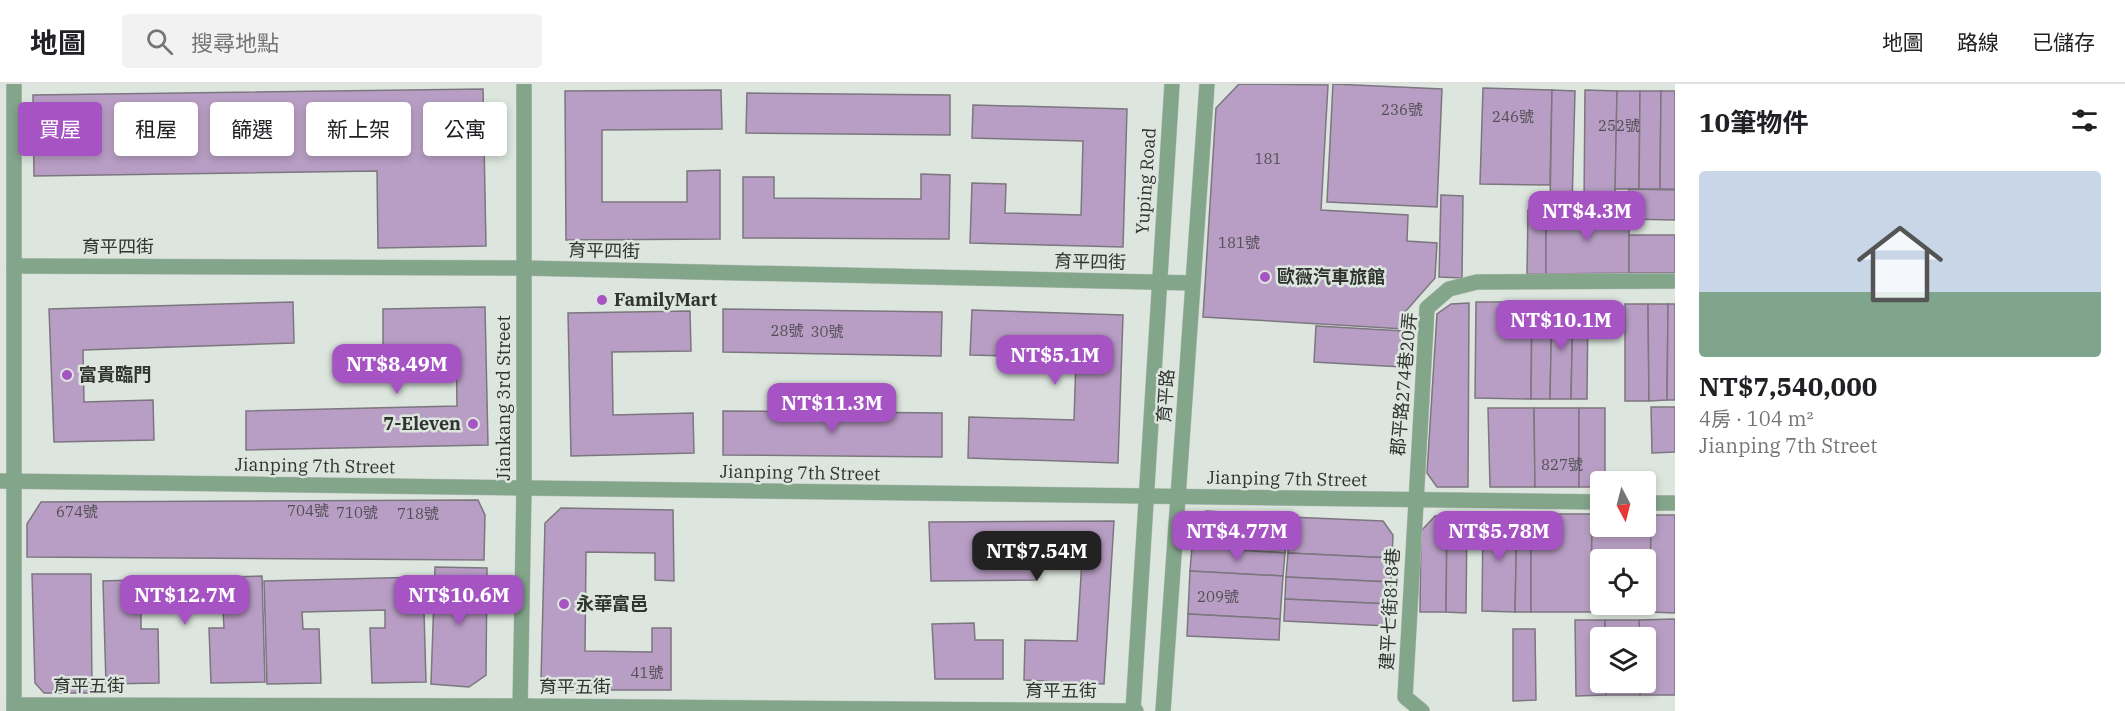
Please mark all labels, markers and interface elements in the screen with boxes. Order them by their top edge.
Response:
search box [122,14,542,68]
text: 地圖 [30,24,86,61]
icon: search [143,25,176,58]
text: 搜尋地點 [191,28,279,57]
text: 地圖 [1882,28,1924,56]
text: 路線 [1957,28,1999,56]
text: 已儲存 [2032,28,2095,56]
house number: 236號 [1381,100,1423,119]
chip: 買屋 [18,102,102,156]
chip: 租屋 [114,102,198,156]
chip: 篩選 [210,102,294,156]
chip: 新上架 [306,102,411,156]
chip: 公寓 [423,102,507,156]
icon: filters [2068,104,2101,137]
text: 10筆物件 [1699,105,1808,139]
house number: 246號 [1492,107,1534,126]
house number: 252號 [1598,116,1640,135]
street label: Yuping Road [1130,127,1161,235]
house number: 181 [1254,149,1282,168]
pin: NT$4.3M [1532,191,1642,242]
text: NT$4.3M [1542,197,1632,224]
icon: home [1846,210,1954,318]
house number: 181號 [1218,233,1260,252]
street label: 育平四街 [82,235,154,258]
street label: 育平四街 [568,238,640,263]
street label: 育平四街 [1054,249,1126,274]
place label: 歐薇汽車旅館 [1277,265,1385,288]
marker: 歐薇汽車旅館 [1258,270,1272,284]
place label: FamilyMart [614,288,717,311]
marker: FamilyMart [595,293,609,307]
pin: NT$10.1M [1499,300,1623,351]
text: NT$10.1M [1510,306,1612,333]
street label: 郡平路274巷20弄 [1386,311,1421,457]
street label: Jiankang 3rd Street [492,315,515,481]
house number: 28號 [770,321,804,340]
house number: 30號 [810,322,844,341]
pin: NT$5.1M [1000,335,1110,386]
text: NT$5.1M [1010,341,1100,368]
pin: NT$8.49M [335,344,459,395]
text: NT$8.49M [346,350,448,377]
place label: 富貴臨門 [79,363,151,386]
marker: 富貴臨門 [60,368,74,382]
street label: 育平路 [1152,368,1179,424]
text: NT$7,540,000 [1699,369,1877,403]
pin: NT$11.3M [770,383,894,434]
text: NT$11.3M [781,389,883,416]
text: 4房 · 104 m² [1699,405,1813,432]
place label: 7-Eleven [383,412,461,435]
marker: 7-Eleven [466,417,480,431]
text: Jianping 7th Street [1699,432,1877,459]
street label: Jianping 7th Street [235,453,395,478]
house number: 827號 [1541,455,1583,474]
street label: Jianping 7th Street [720,460,880,485]
street label: Jianping 7th Street [1207,466,1367,491]
north arrow [1590,471,1656,537]
map controls [1590,471,1656,693]
house number: 704號 [287,501,329,520]
house number: 674號 [56,502,98,521]
house number: 710號 [336,503,378,522]
house number: 718號 [397,504,439,523]
pin: NT$4.77M [1175,511,1299,562]
pin: NT$5.78M [1437,511,1561,562]
text: NT$4.77M [1186,517,1288,544]
text: NT$5.78M [1448,517,1550,544]
pin: NT$7.54M [975,531,1099,582]
text: NT$7.54M [986,537,1088,564]
street label: 建平七街818巷 [1375,547,1404,671]
button: locate [1590,549,1656,615]
pin: NT$12.7M [123,575,247,626]
pin: NT$10.6M [397,575,521,626]
text: NT$12.7M [134,581,236,608]
text: NT$10.6M [408,581,510,608]
house number: 209號 [1197,587,1239,606]
place label: 永華富邑 [576,592,648,615]
marker: 永華富邑 [557,597,571,611]
button: layers [1590,627,1656,693]
house number: 41號 [630,663,664,682]
street label: 育平五街 [53,674,125,697]
street label: 育平五街 [539,675,611,698]
street label: 育平五街 [1025,679,1097,702]

